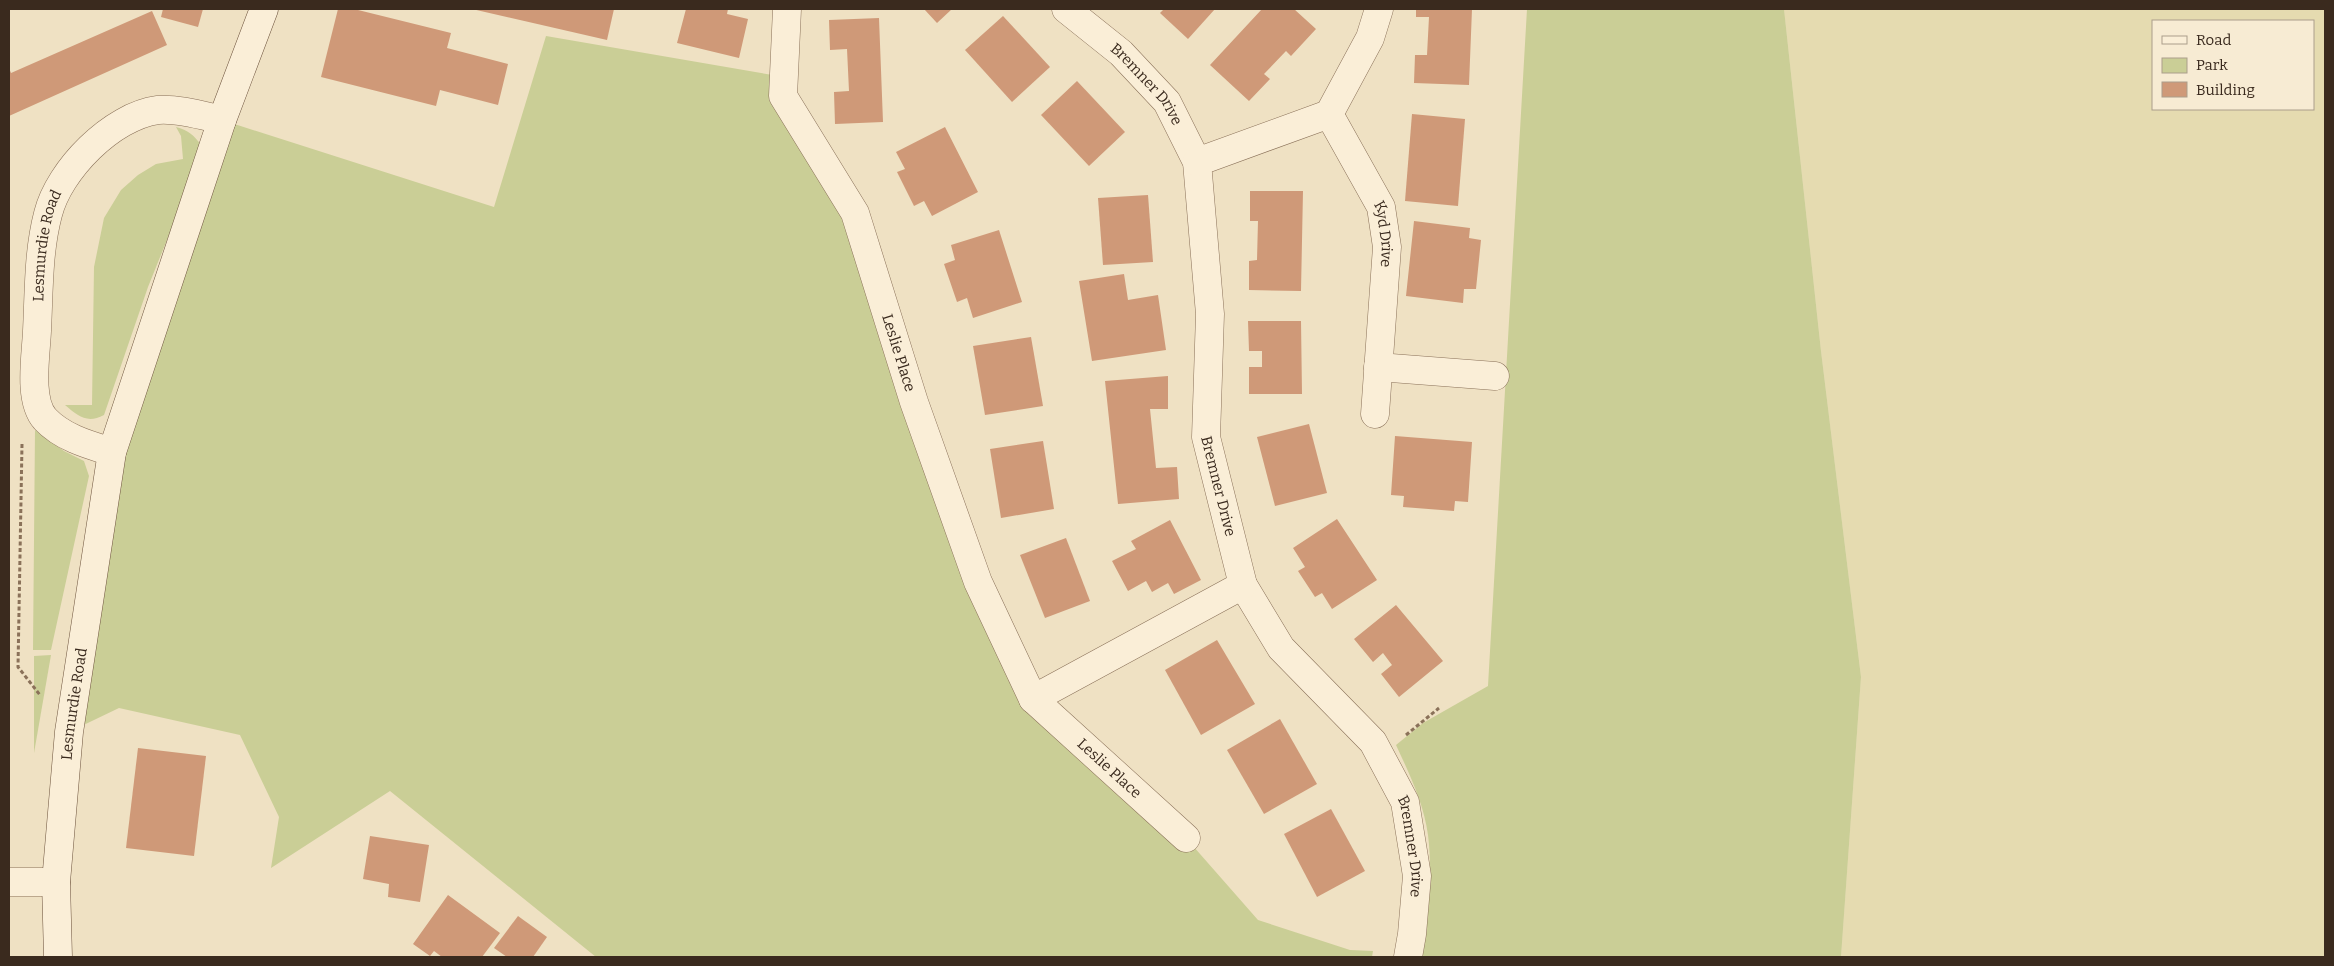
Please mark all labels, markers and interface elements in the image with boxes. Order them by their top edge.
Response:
legend [2152,20,2314,110]
text: Road [2196,31,2231,49]
street label: Bremner Drive [1107,39,1186,128]
text: Park [2196,56,2228,74]
text: Building [2196,81,2255,99]
street label: Lesmurdie Road [29,187,65,302]
street label: Kyd Drive [1370,198,1396,268]
street label: Leslie Place [878,312,919,394]
street label: Bremner Drive [1197,434,1239,538]
street label: Lesmurdie Road [58,646,91,761]
street label: Leslie Place [1074,735,1145,802]
street label: Bremner Drive [1394,792,1426,898]

